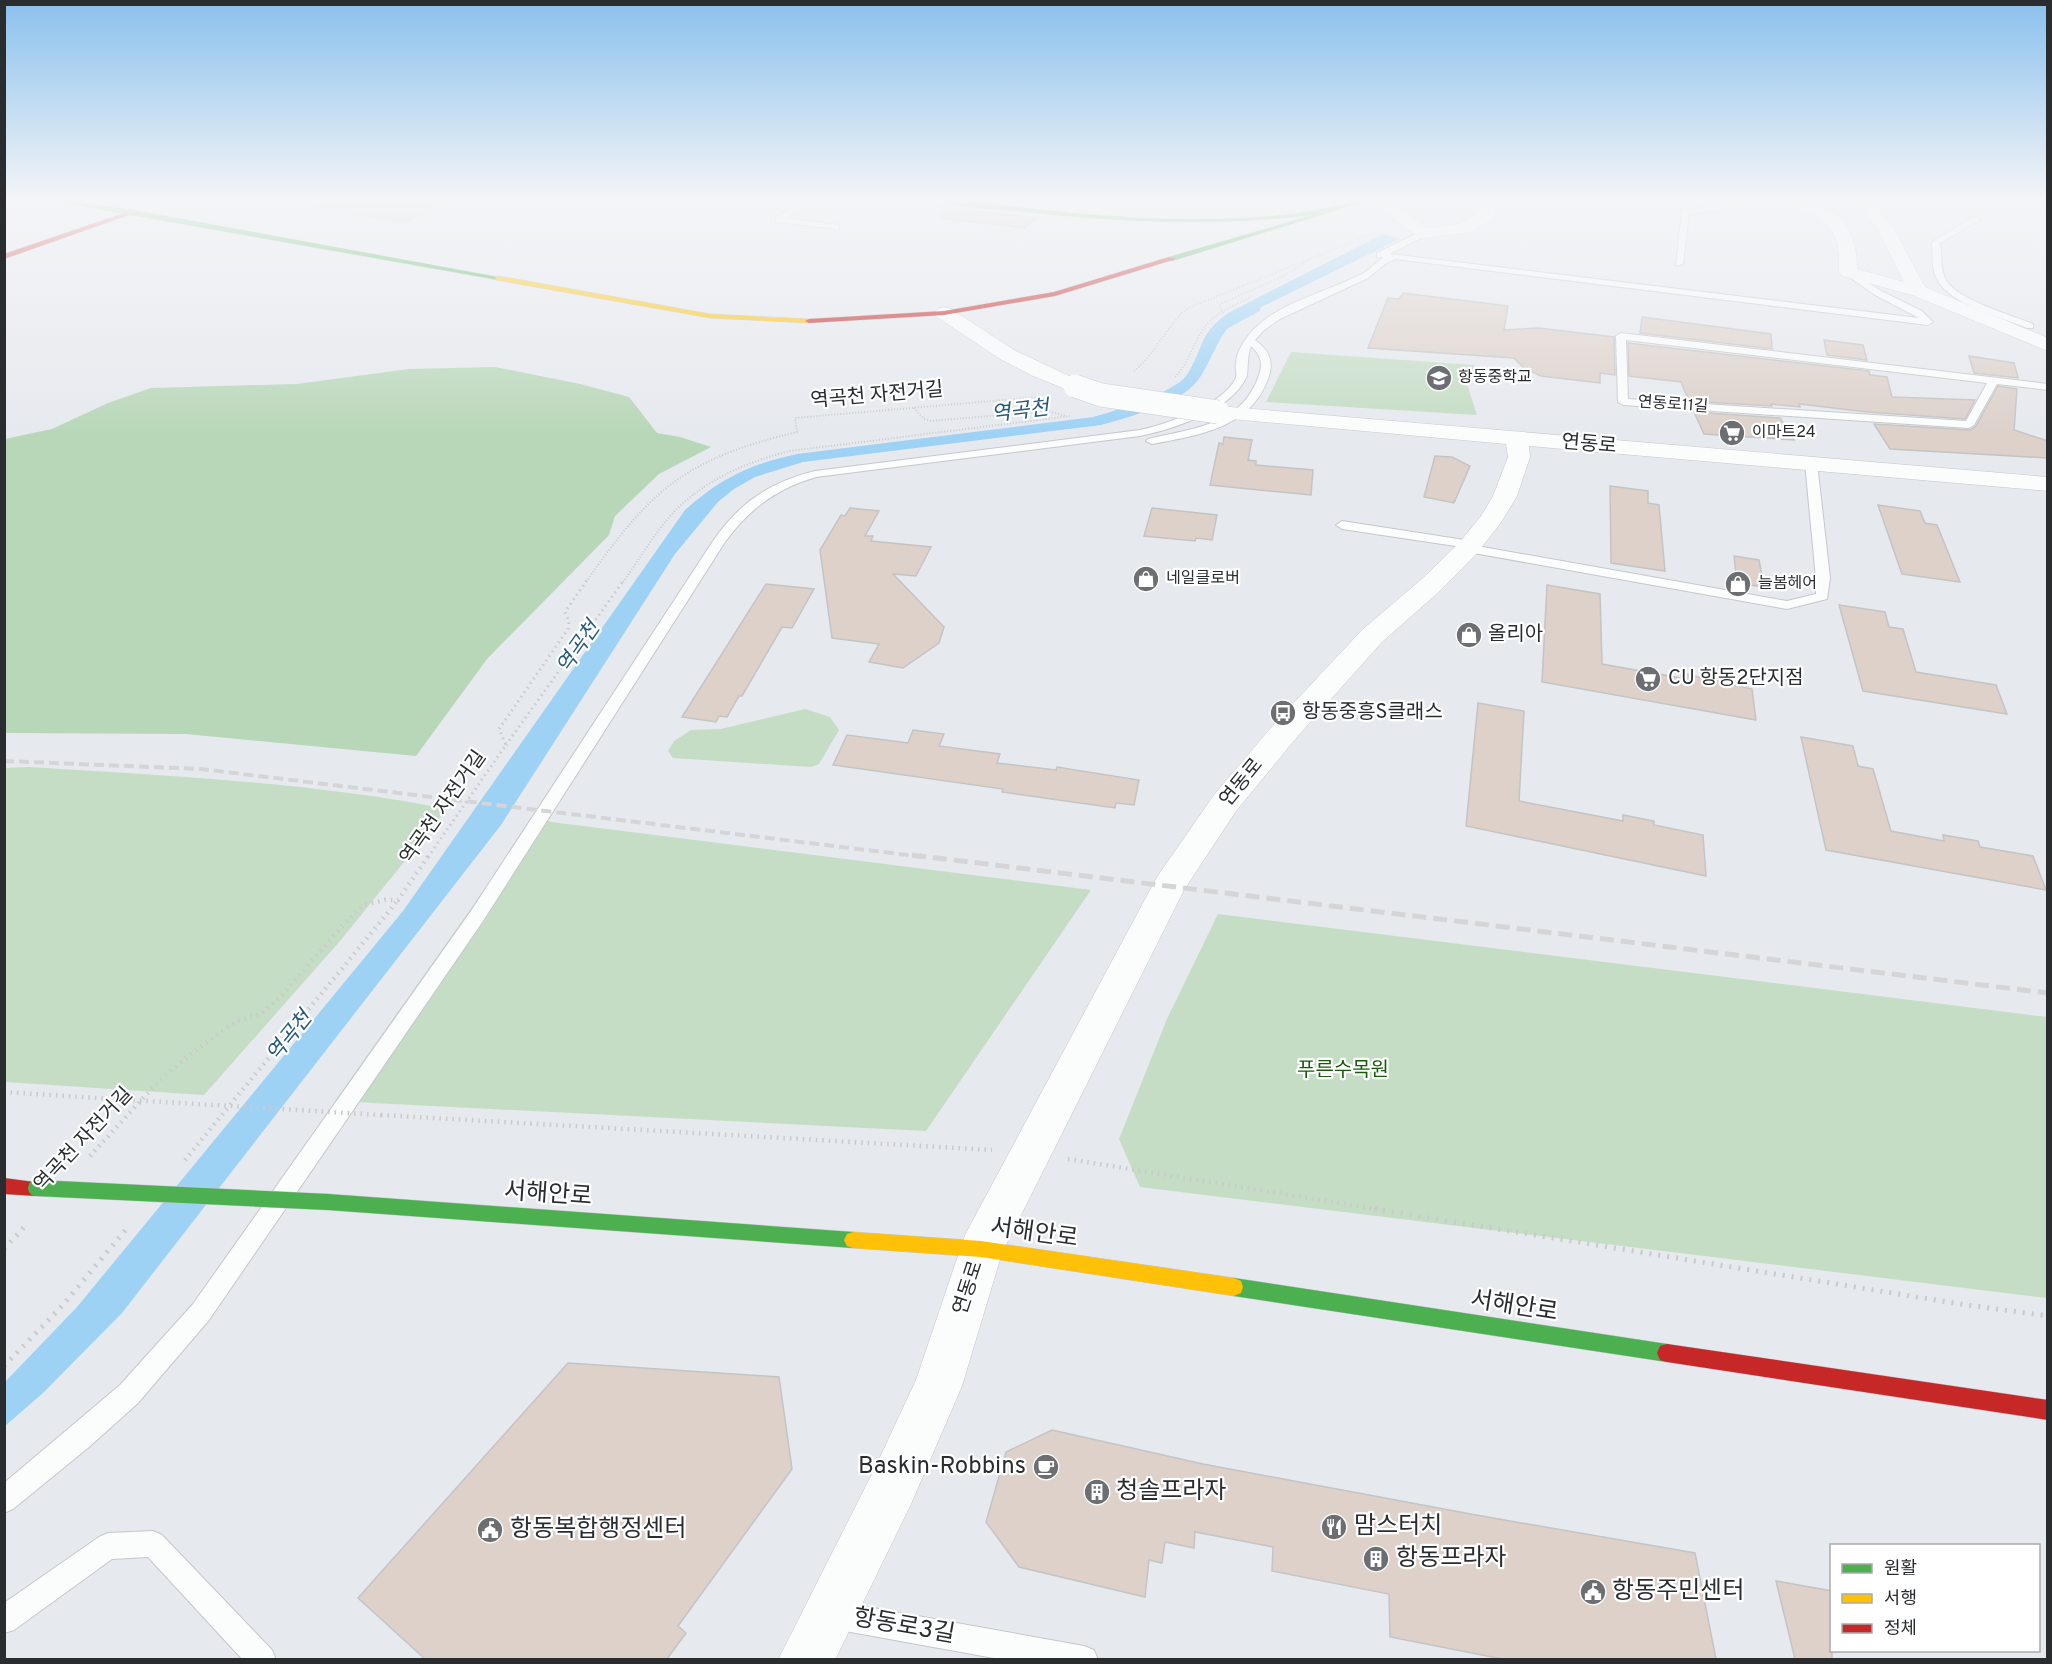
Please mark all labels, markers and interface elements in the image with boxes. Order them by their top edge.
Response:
school or university icon: 항동중학교 [1424,363,1454,393]
place label: 항동중학교 [1458,368,1532,388]
street label: 역곡천 자전거길 [809,377,945,415]
street label: 연동로11길 [1637,393,1709,417]
water label: 역곡천 [990,395,1053,429]
supermarket icon: 이마트24 [1717,418,1747,448]
place label: 이마트24 [1752,423,1816,443]
street label: 연동로 [1560,430,1618,460]
shop icon: 네일클로버 [1131,564,1161,594]
place label: 네일클로버 [1166,569,1240,589]
shop icon: 늘봄헤어 [1723,569,1753,599]
place label: 늘봄헤어 [1758,574,1817,594]
water label: 역곡천 [551,614,608,679]
shop icon: 올리아 [1454,620,1484,650]
place label: 올리아 [1488,622,1543,648]
supermarket icon: CU 항동2단지점 [1633,664,1663,694]
place label: CU 항동2단지점 [1668,666,1804,692]
bus stop icon: 항동중흥S클래스 [1268,698,1298,728]
place label: 항동중흥S클래스 [1302,700,1443,726]
street label: 역곡천 자전거길 [395,746,493,870]
street label: 연동로 [1215,753,1269,813]
water label: 역곡천 [261,1004,320,1068]
park label: 푸른수목원 [1297,1058,1389,1084]
street label: 역곡천 자전거길 [29,1082,139,1198]
street label: 서해안로 [503,1177,593,1213]
street label: 서해안로 [988,1213,1080,1255]
street label: 연동로 [948,1258,990,1318]
street label: 서해안로 [1468,1285,1560,1329]
place label: Baskin-Robbins [858,1452,1026,1482]
cafe icon: Baskin-Robbins [1031,1452,1061,1482]
building icon: 청솔프라자 [1082,1477,1112,1507]
place label: 청솔프라자 [1116,1477,1226,1507]
restaurant icon: 맘스터치 [1319,1512,1349,1542]
place label: 맘스터치 [1354,1512,1442,1542]
public building icon: 항동복합행정센터 [475,1515,505,1545]
place label: 항동복합행정센터 [510,1515,687,1545]
building icon: 항동프라자 [1361,1544,1391,1574]
place label: 항동프라자 [1396,1544,1506,1574]
legend [1830,1544,2040,1652]
text: 원활 [1884,1558,1917,1581]
public building icon: 항동주민센터 [1578,1577,1608,1607]
place label: 항동주민센터 [1612,1577,1744,1607]
text: 서행 [1884,1588,1917,1611]
street label: 항동로3길 [851,1603,957,1651]
text: 정체 [1884,1618,1917,1641]

